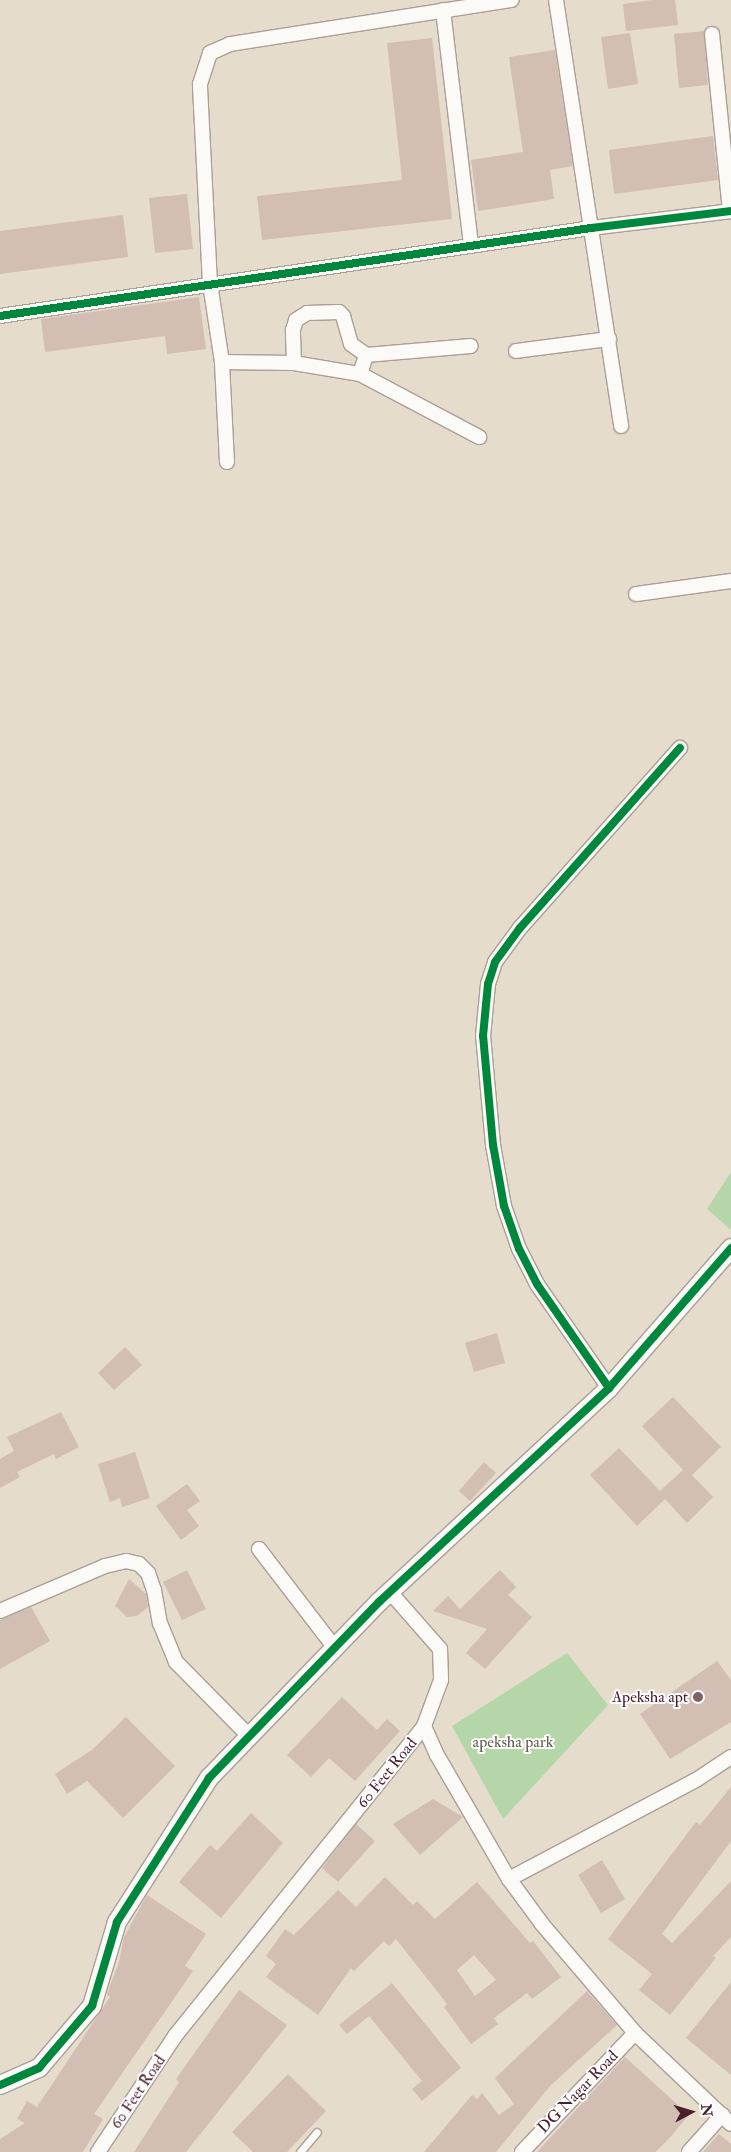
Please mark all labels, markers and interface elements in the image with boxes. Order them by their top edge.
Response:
place label: Apeksha apt [612,1687,688,1707]
marker: Apeksha apt [692,1691,704,1703]
park label: apeksha park [473,1732,553,1752]
street label: 60 Feet Road [353,1734,421,1812]
street label: DG Nagar Road [534,2047,622,2137]
street label: 60 Feet Road [106,2052,170,2132]
north arrow [666,2087,716,2137]
text: N [697,2103,716,2117]

